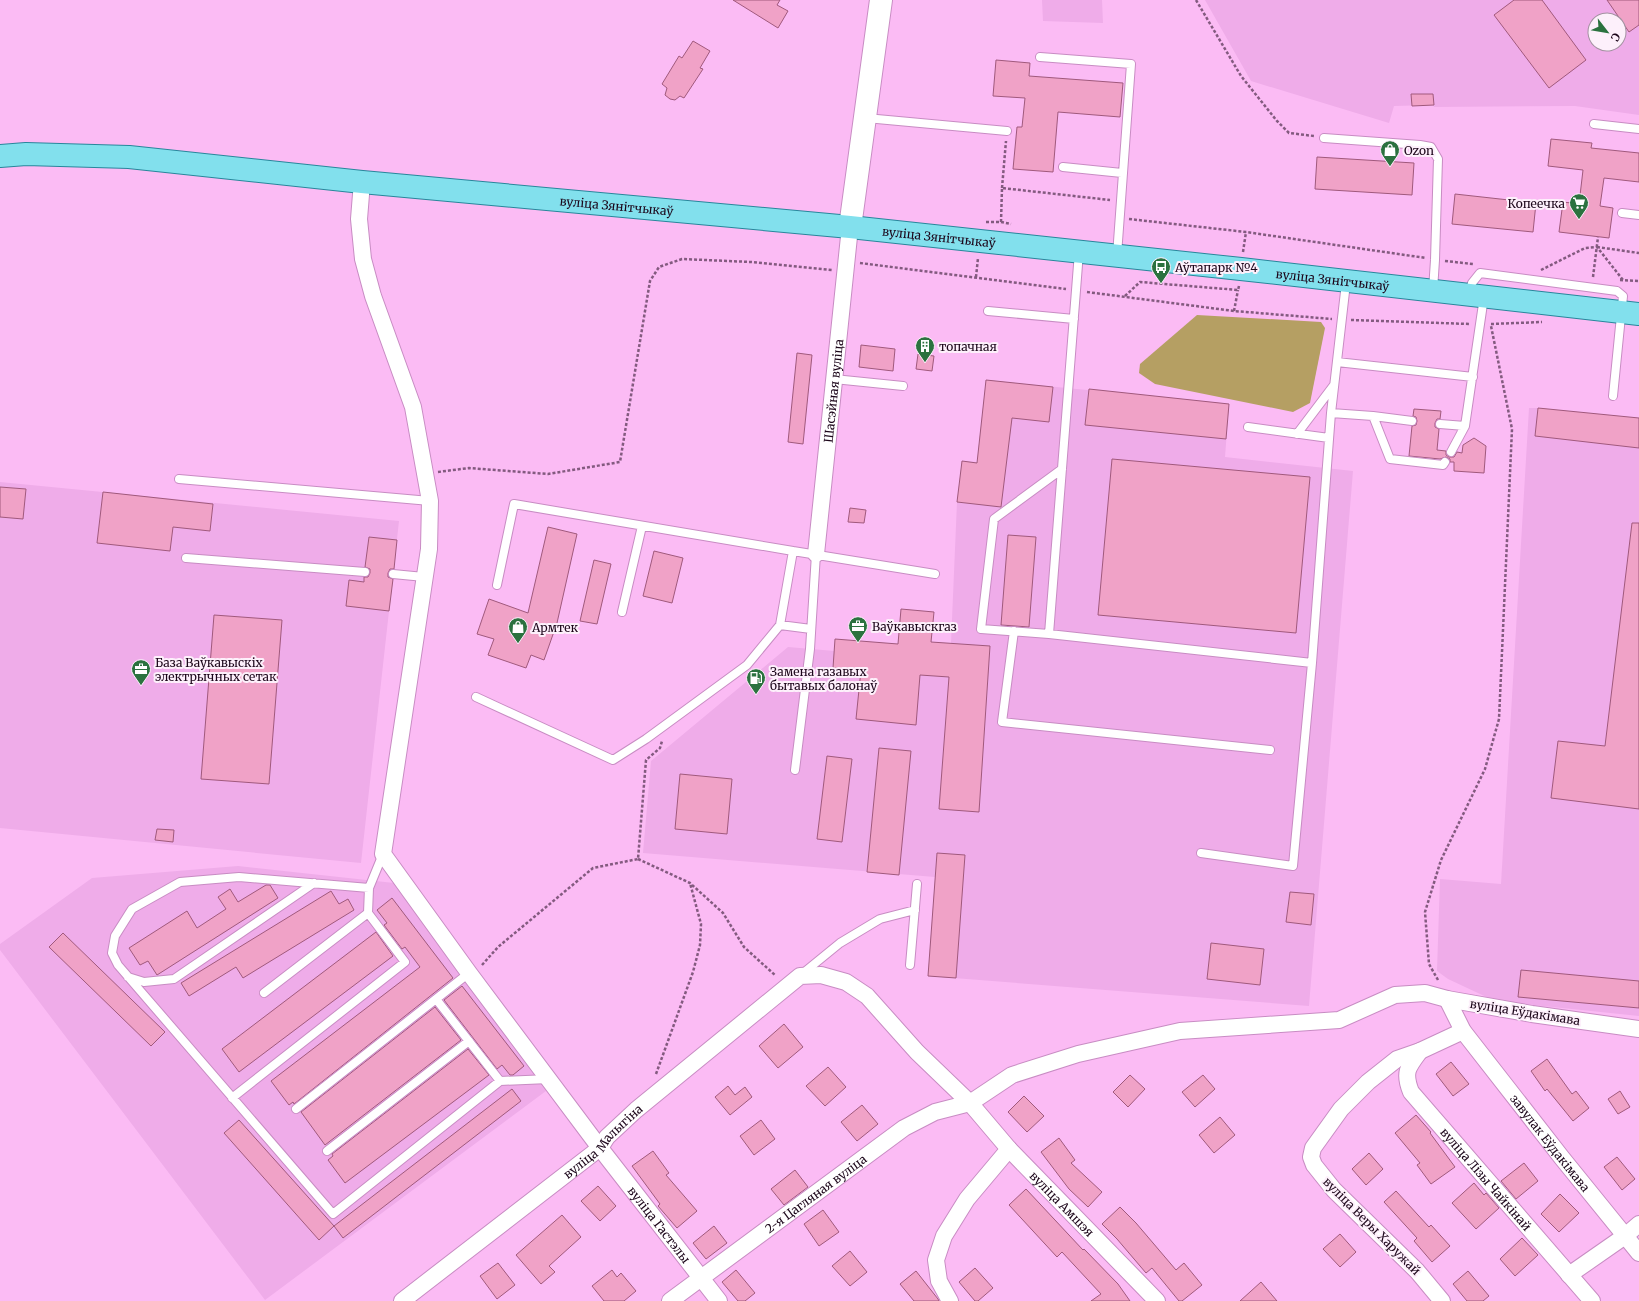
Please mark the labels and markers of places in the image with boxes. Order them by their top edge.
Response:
shop icon: Ozon [1379,139,1401,167]
place label: Ozon [1404,143,1434,158]
supermarket icon: Копеечка [1568,192,1590,220]
place label: Копеечка [1508,196,1566,211]
bus stop icon: Аўтапарк №4 [1150,256,1172,284]
place label: Аўтапарк №4 [1174,260,1258,275]
building icon: топачная [914,335,936,363]
place label: топачная [939,339,997,354]
office icon: Ваўкавыскгаз [847,615,869,643]
shop icon: Армтек [507,616,529,644]
place label: Ваўкавыскгаз [872,619,957,634]
place label: Армтек [531,620,579,635]
place label: База Ваўкавыскіх электрычных сетак [155,655,277,684]
office icon: База Ваўкавыскіх электрычных сетак [130,658,152,686]
place label: Замена газавых бытавых балонаў [770,664,877,693]
fuel station icon: Замена газавых бытавых балонаў [745,667,767,695]

